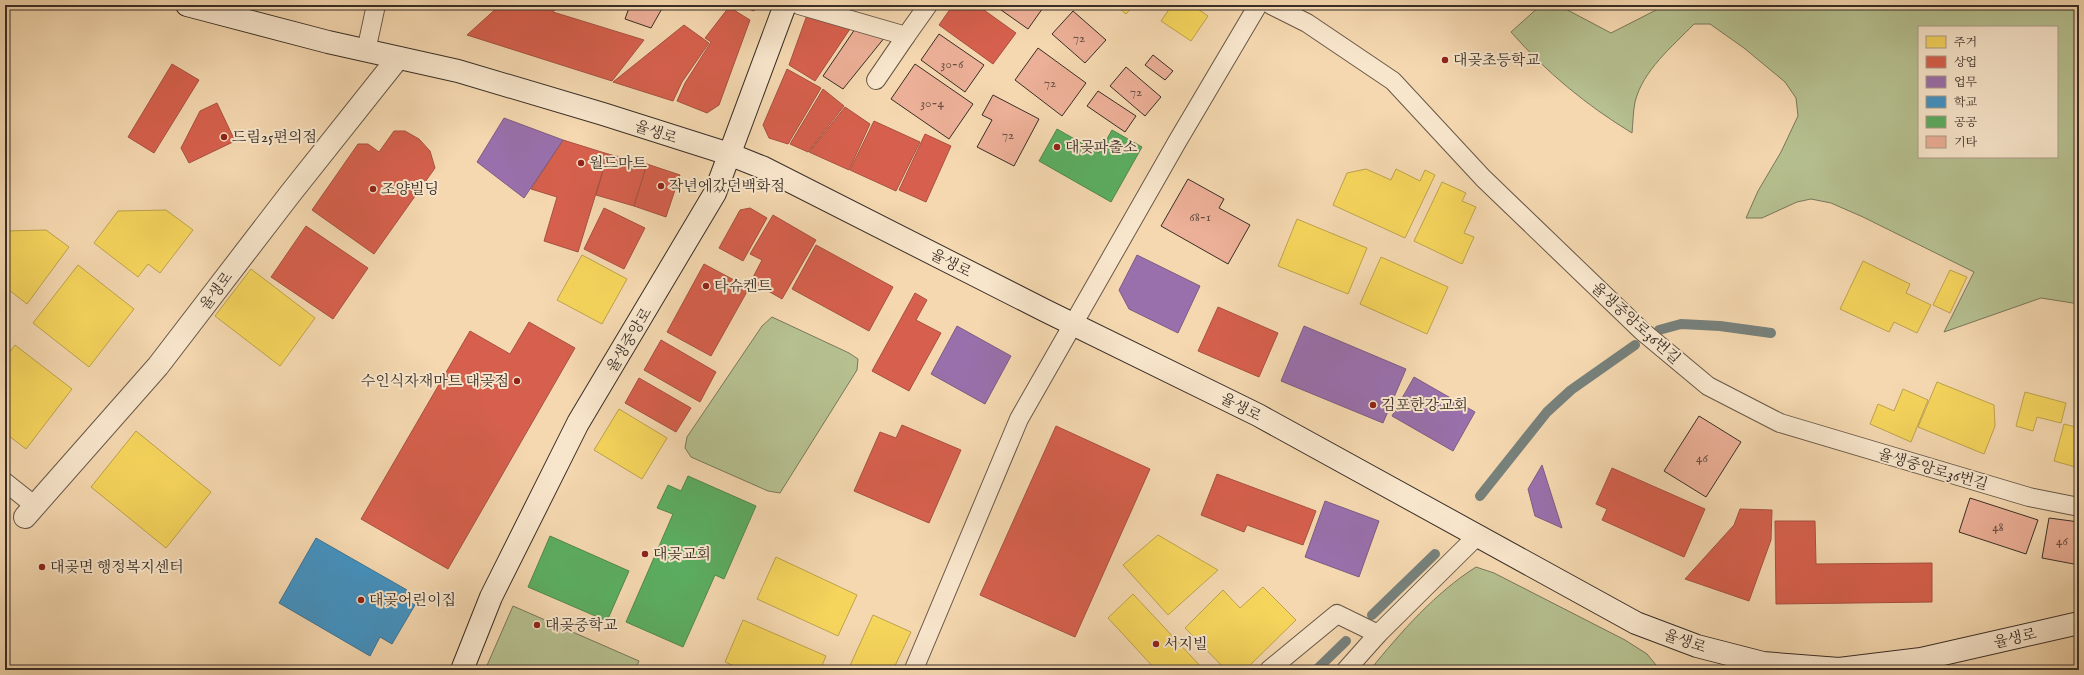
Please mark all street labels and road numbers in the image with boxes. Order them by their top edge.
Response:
street label: 율생로 [632,117,680,148]
street label: 율생로 [927,245,975,282]
street label: 율생로 [196,268,237,314]
street label: 율생중앙로36번길 [1587,278,1684,368]
street label: 율생중앙로 [603,304,656,376]
street label: 율생로 [1217,389,1265,426]
street label: 율생중앙로36번길 [1876,445,1990,494]
street label: 율생로 [1992,624,2039,653]
street label: 율생로 [1661,625,1709,658]

